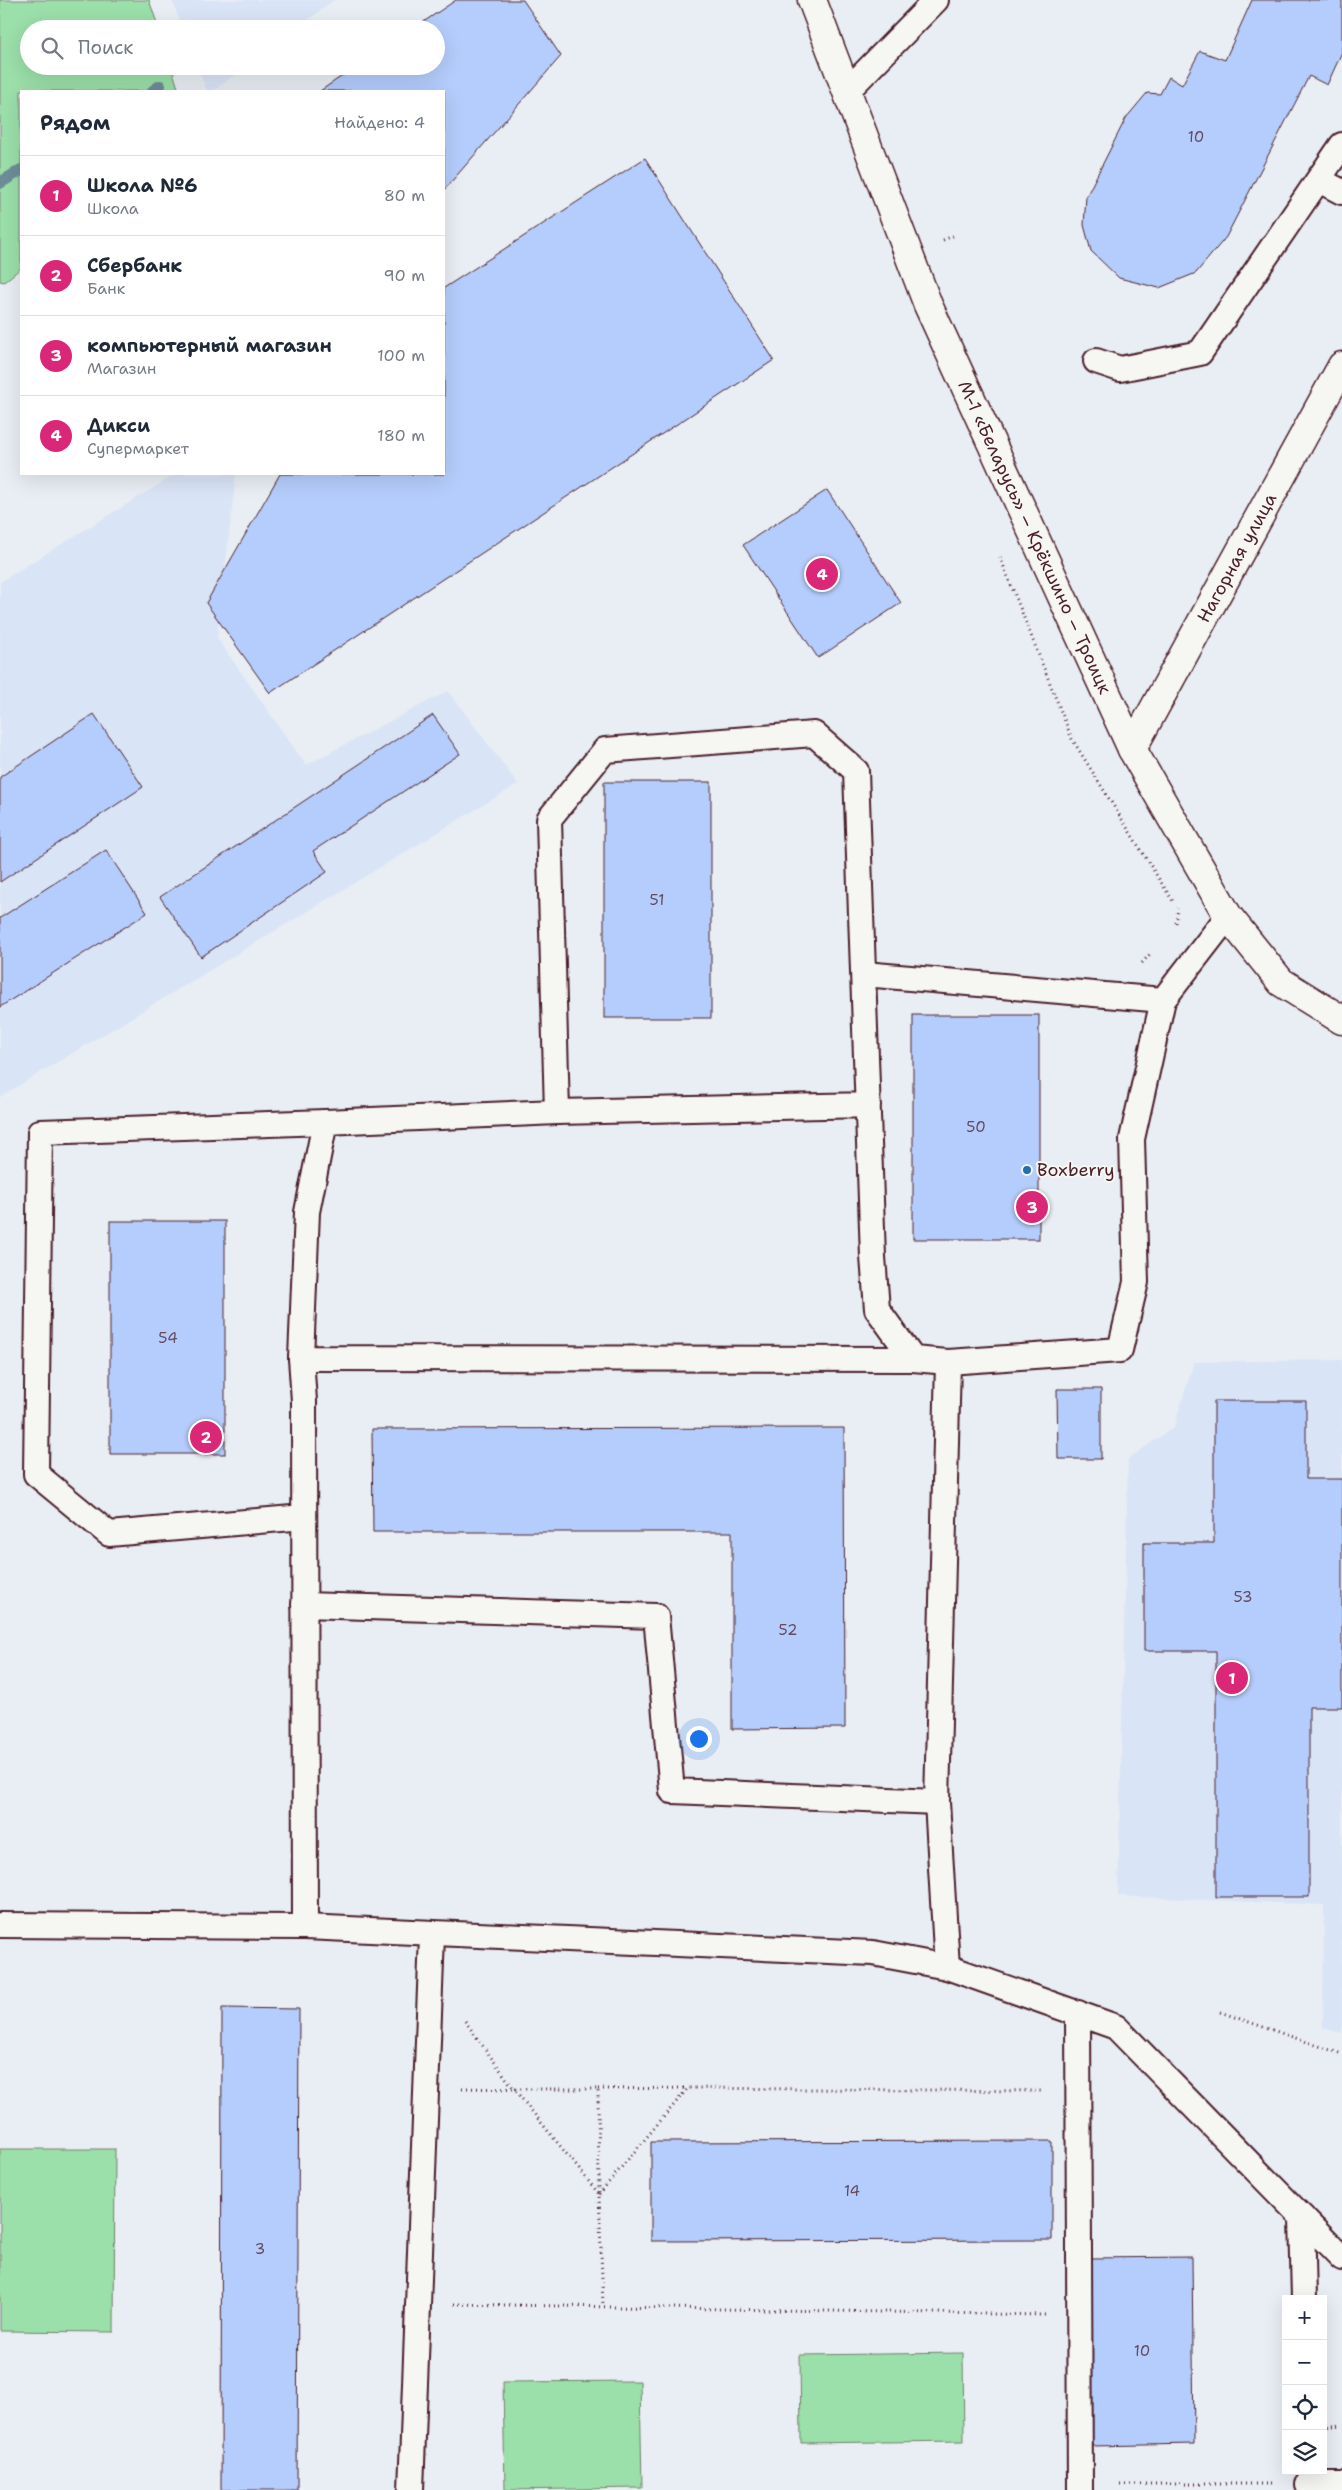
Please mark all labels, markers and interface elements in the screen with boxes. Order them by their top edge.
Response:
search box [20,20,445,75]
icon: search [38,34,66,62]
text: Поиск [78,35,133,60]
text: Рядом [40,109,110,137]
text: Найдено: 4 [334,112,425,133]
house number: 10 [1188,127,1204,147]
text: Школа №6 [87,173,198,198]
text: 1 [52,185,60,206]
text: 80 m [384,185,425,206]
text: Школа [87,198,139,219]
text: Сбербанк [87,253,182,278]
text: 2 [50,265,62,286]
text: 90 m [384,265,425,286]
text: Банк [87,278,125,299]
text: компьютерный магазин [87,333,332,358]
text: 3 [50,345,62,366]
text: 100 m [377,345,425,366]
text: Магазин [87,358,156,379]
street label: М-1 «Беларусь» – Крёкшино – Троицк [952,377,1117,698]
text: Дикси [87,413,150,438]
text: 4 [50,425,62,446]
text: 180 m [377,425,425,446]
text: Супермаркет [87,438,189,459]
street label: Нагорная улица [1192,489,1282,627]
pin: 4 [806,555,838,593]
house number: 51 [650,890,664,910]
house number: 50 [966,1117,986,1137]
place label: Boxberry [1037,1158,1115,1182]
marker: Boxberry [1021,1164,1033,1176]
pin: 3 [1016,1188,1048,1226]
house number: 54 [158,1328,178,1348]
pin: 2 [190,1418,222,1456]
house number: 53 [1234,1587,1253,1607]
house number: 52 [779,1620,797,1640]
pin: 1 [1216,1659,1248,1697]
your location [686,1726,712,1752]
house number: 14 [844,2181,860,2201]
house number: 3 [255,2239,265,2259]
map controls [1282,2295,1327,2475]
button: + [1282,2295,1327,2340]
button: − [1282,2340,1327,2385]
house number: 10 [1134,2341,1150,2361]
button: locate [1282,2385,1327,2430]
button: layers [1282,2430,1327,2475]

